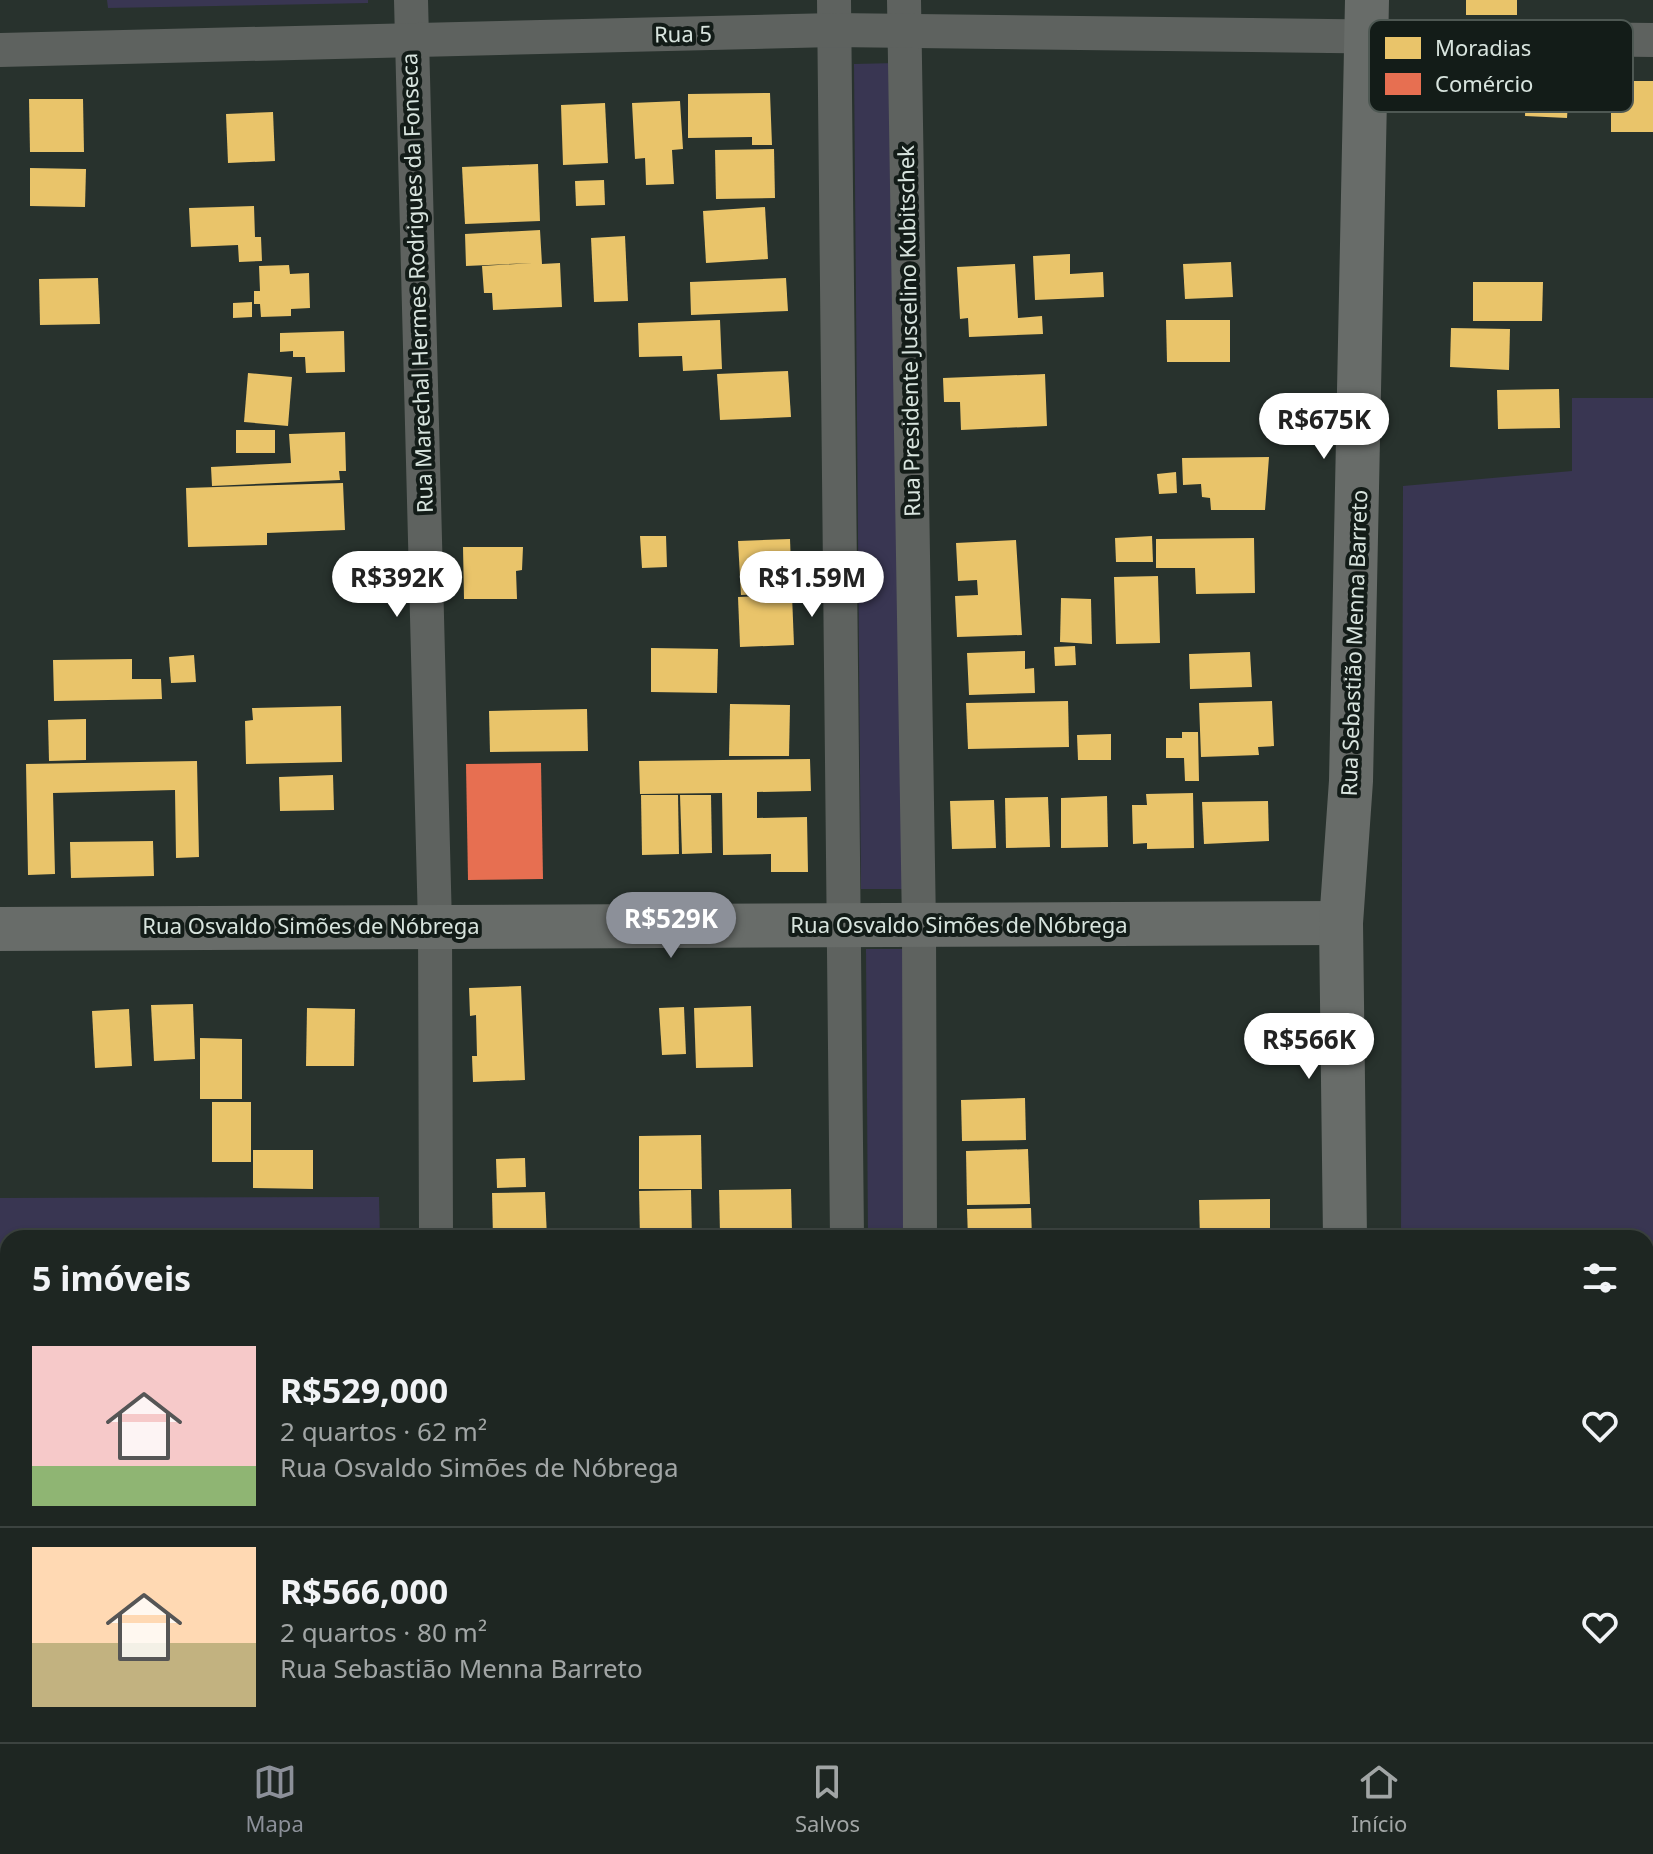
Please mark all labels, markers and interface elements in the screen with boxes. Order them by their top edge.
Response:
street label: Rua 5 [654,17,712,49]
legend [1369,20,1633,112]
text: Moradias [1435,32,1531,62]
street label: Rua Marechal Hermes Rodrigues da Fonseca [393,52,439,514]
text: Comércio [1435,68,1533,98]
street label: Rua Presidente Juscelino Kubitschek [890,145,926,517]
pin: R$675K [1259,393,1389,461]
text: R$675K [1277,401,1371,437]
street label: Rua Sebastião Menna Barreto [1333,489,1373,797]
pin: R$392K [332,551,462,619]
pin: R$1.59M [738,551,886,619]
text: R$392K [350,559,444,595]
text: R$1.59M [758,559,866,595]
pin: R$529K [606,892,736,960]
text: R$529K [624,900,718,936]
street label: Rua Osvaldo Simões de Nóbrega [790,909,1128,939]
street label: Rua Osvaldo Simões de Nóbrega [142,910,480,940]
pin: R$566K [1244,1013,1374,1081]
text: R$566K [1262,1021,1356,1057]
text: 5 imóveis [32,1255,191,1301]
icon: filters [1578,1256,1622,1300]
text: R$529,000 [280,1367,448,1413]
icon: home [96,1378,192,1474]
icon: heart [1578,1404,1622,1448]
text: 2 quartos · 62 m² [280,1413,487,1449]
text: Rua Osvaldo Simões de Nóbrega [280,1449,679,1485]
text: R$566,000 [280,1568,448,1614]
icon: home [96,1579,192,1675]
icon: heart [1578,1605,1622,1649]
text: 2 quartos · 80 m² [280,1614,487,1650]
text: Rua Sebastião Menna Barreto [280,1650,643,1686]
tab: Mapa [246,1760,304,1838]
tab: Salvos [795,1760,860,1838]
tab: Início [1351,1760,1407,1838]

